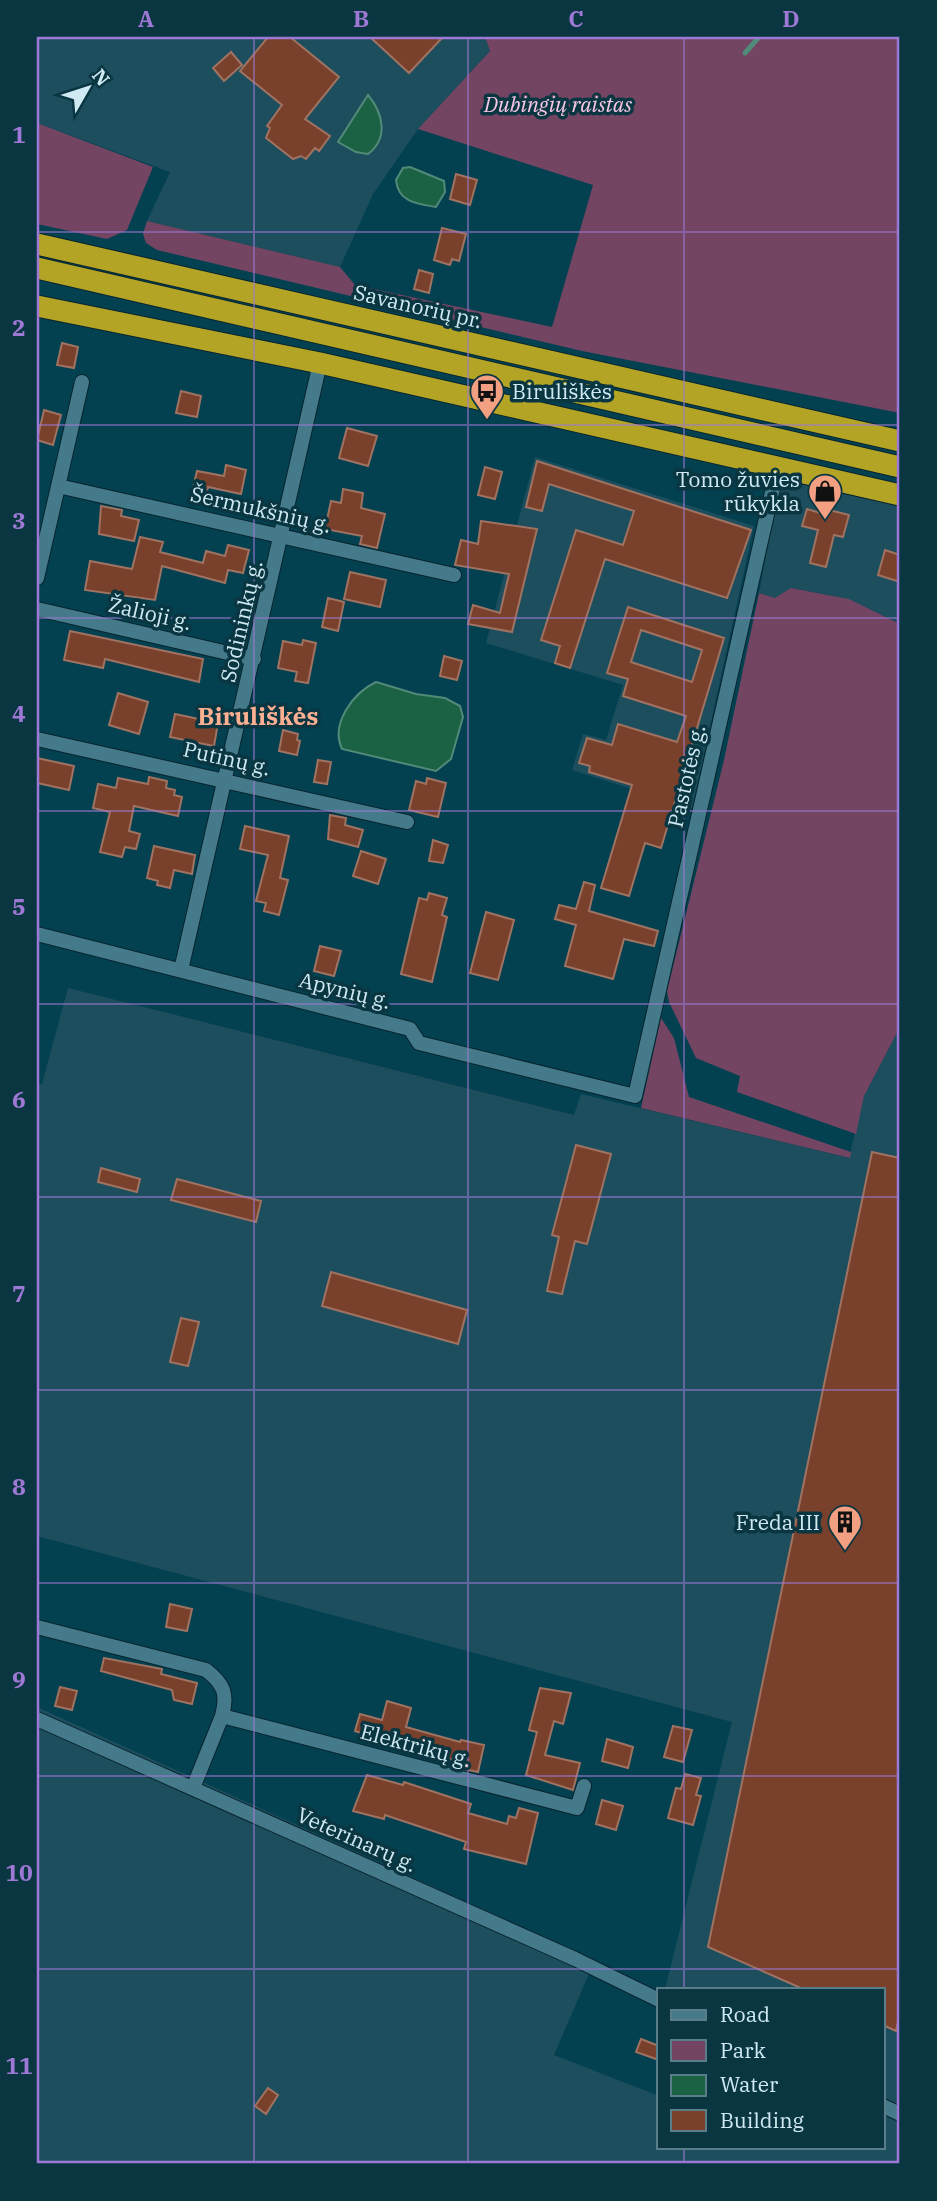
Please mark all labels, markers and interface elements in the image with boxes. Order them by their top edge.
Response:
text: A [138,3,154,33]
text: B [353,3,369,33]
text: C [568,3,584,33]
text: D [782,3,800,33]
north arrow [52,52,122,122]
text: N [87,64,115,91]
park label: Dubingių raistas [483,90,632,118]
text: 1 [12,119,26,149]
street label: Savanorių pr. [351,278,485,334]
text: 2 [12,312,26,342]
bus stop icon: Biruliškės [468,372,506,421]
place label: Biruliškės [512,377,612,405]
place label: Tomo žuvies rūkykla [676,465,800,517]
shop icon: Tomo žuvies rūkykla [806,472,844,521]
street label: Šermukšnių g. [188,479,334,539]
text: 3 [12,505,26,535]
street label: Sodininkų g. [213,557,269,685]
street label: Žalioji g. [106,590,194,636]
text: 4 [12,698,26,728]
district label: Biruliškės [198,700,318,732]
street label: Pastotės g. [661,722,711,830]
street label: Putinų g. [181,734,273,782]
text: 5 [12,891,26,921]
street label: Apynių g. [296,965,394,1015]
text: 6 [12,1084,26,1114]
text: 7 [12,1278,26,1308]
text: 8 [12,1471,26,1501]
building icon: Freda III [826,1503,864,1552]
place label: Freda III [736,1508,820,1536]
text: 9 [12,1664,26,1694]
street label: Elektrikų g. [357,1717,475,1773]
street label: Veterinarų g. [293,1800,421,1878]
text: 10 [5,1857,33,1887]
legend [657,1988,884,2148]
text: Road [720,2000,770,2028]
text: Park [720,2036,767,2064]
text: 11 [5,2050,33,2080]
text: Water [720,2070,779,2098]
text: Building [720,2106,805,2134]

